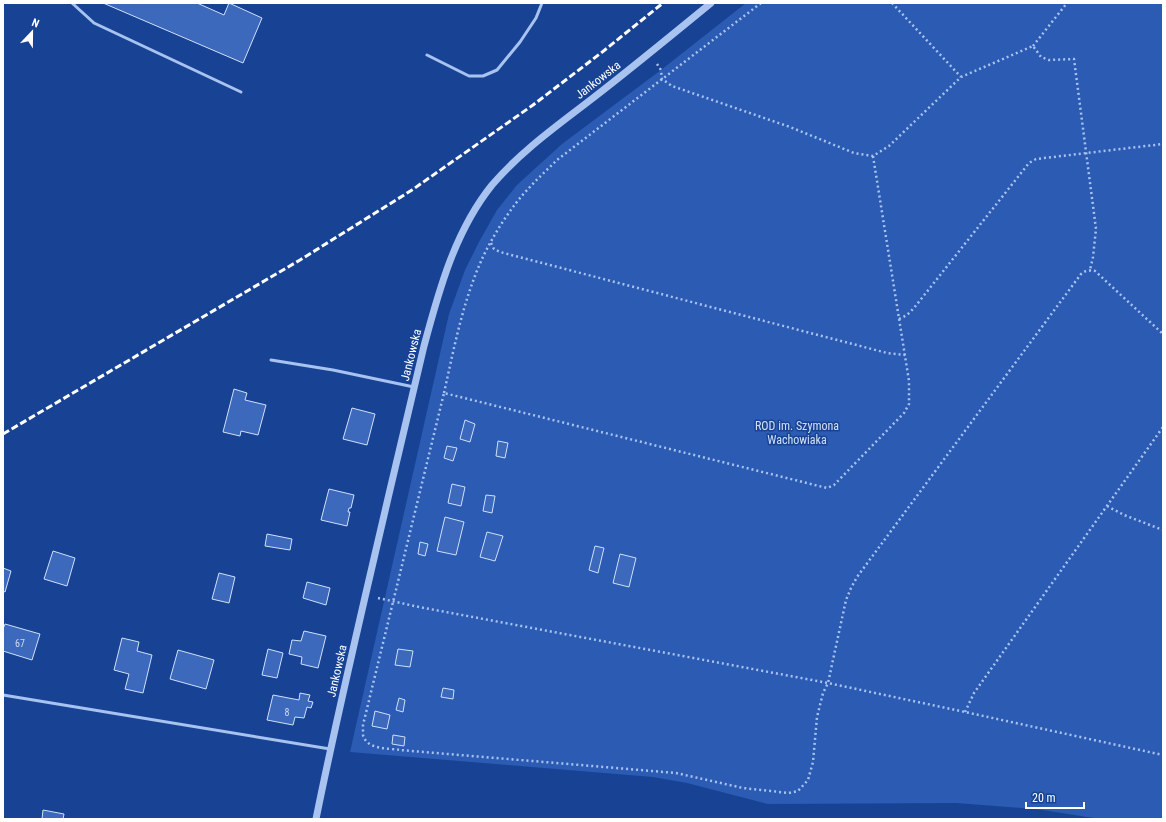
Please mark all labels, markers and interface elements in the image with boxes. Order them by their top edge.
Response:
north arrow [12,12,52,52]
text: N [30,16,41,31]
street label: Jankowska [573,58,623,102]
street label: Jankowska [398,327,424,383]
park label: ROD im. Szymona Wachowiaka [755,419,839,447]
house number: 67 [15,638,25,649]
street label: Jankowska [324,643,350,699]
house number: 8 [285,707,290,718]
scale bar [1026,784,1084,810]
text: 20 m [1032,791,1056,805]

